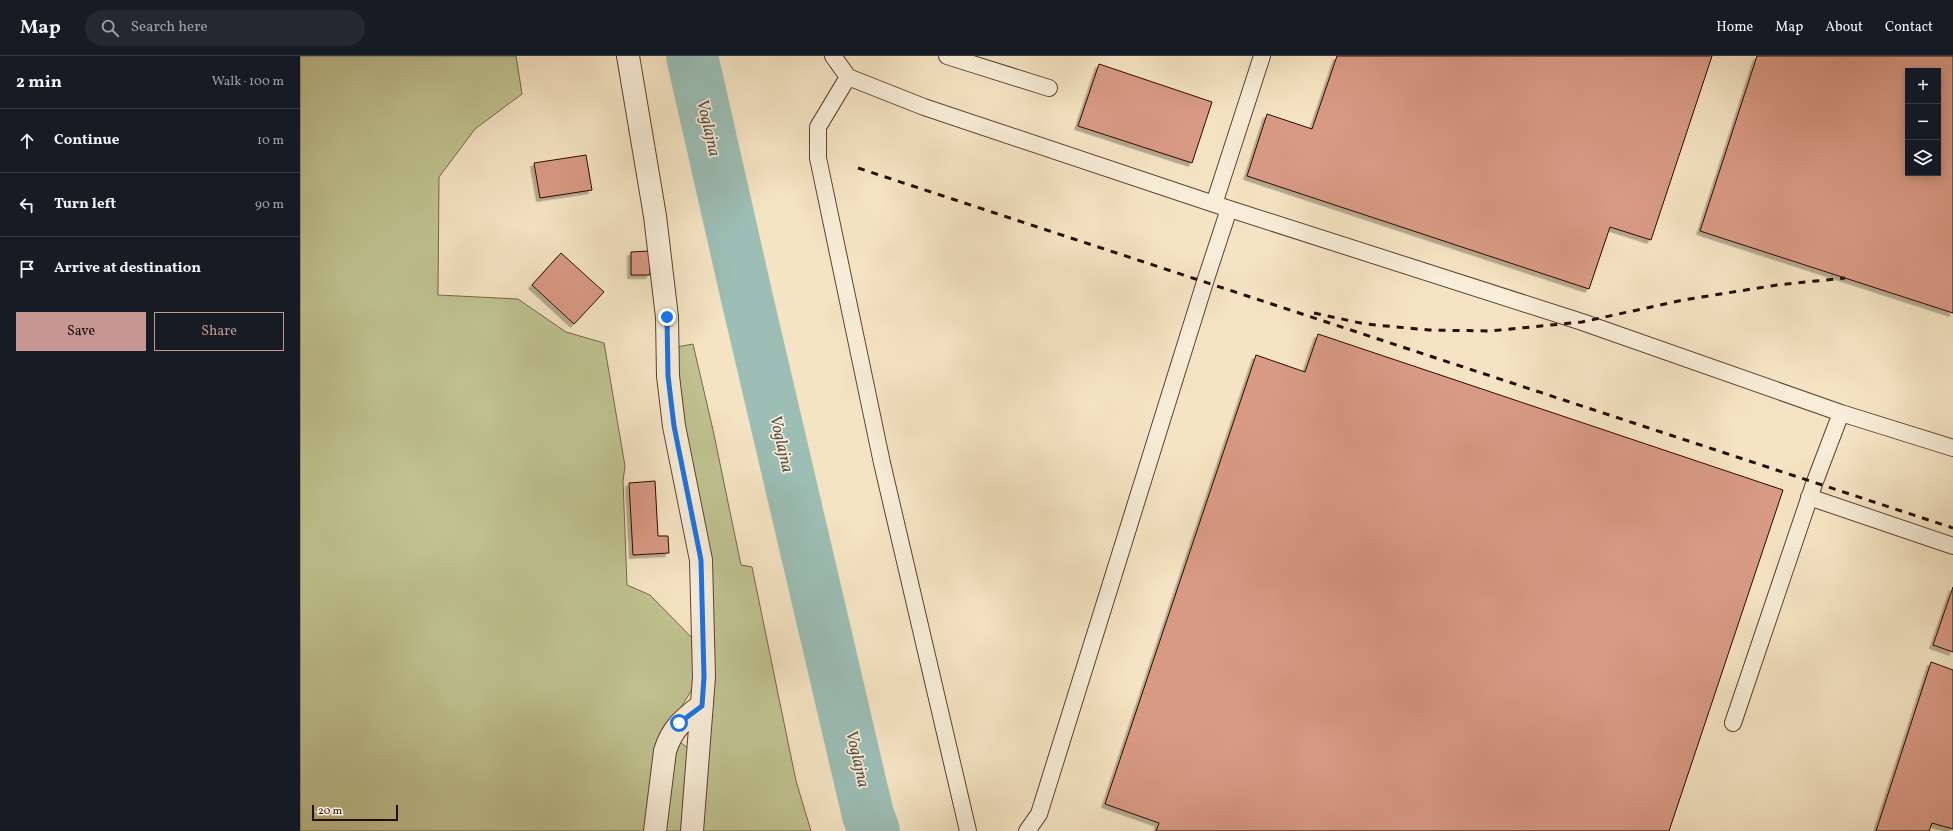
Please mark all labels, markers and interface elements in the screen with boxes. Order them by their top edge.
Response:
search box [85,10,365,46]
text: Map [20,15,61,41]
icon: search [99,17,121,39]
text: Search here [131,17,208,38]
text: Home [1716,18,1753,37]
text: Map [1775,18,1803,37]
text: About [1825,18,1863,37]
text: Contact [1885,18,1933,37]
map controls [1905,68,1941,176]
button: + [1905,68,1941,104]
text: 2 min [16,71,62,94]
text: Walk · 100 m [212,73,284,91]
water label: Voglajna [690,97,726,159]
button: − [1905,104,1941,140]
icon: ahead [16,130,38,152]
text: Continue [54,130,119,151]
text: 10 m [257,132,284,150]
button: layers [1905,140,1941,176]
icon: left [16,194,38,216]
text: Turn left [54,194,116,215]
text: 90 m [255,196,284,214]
icon: arrive [16,258,38,280]
text: Arrive at destination [54,258,201,279]
route end [658,308,676,326]
button: Save [16,312,146,351]
button: Share [154,312,284,351]
water label: Voglajna [763,413,799,475]
route start [670,714,688,732]
water label: Voglajna [839,728,875,790]
scale bar [312,803,398,822]
text: 20 m [318,804,342,819]

